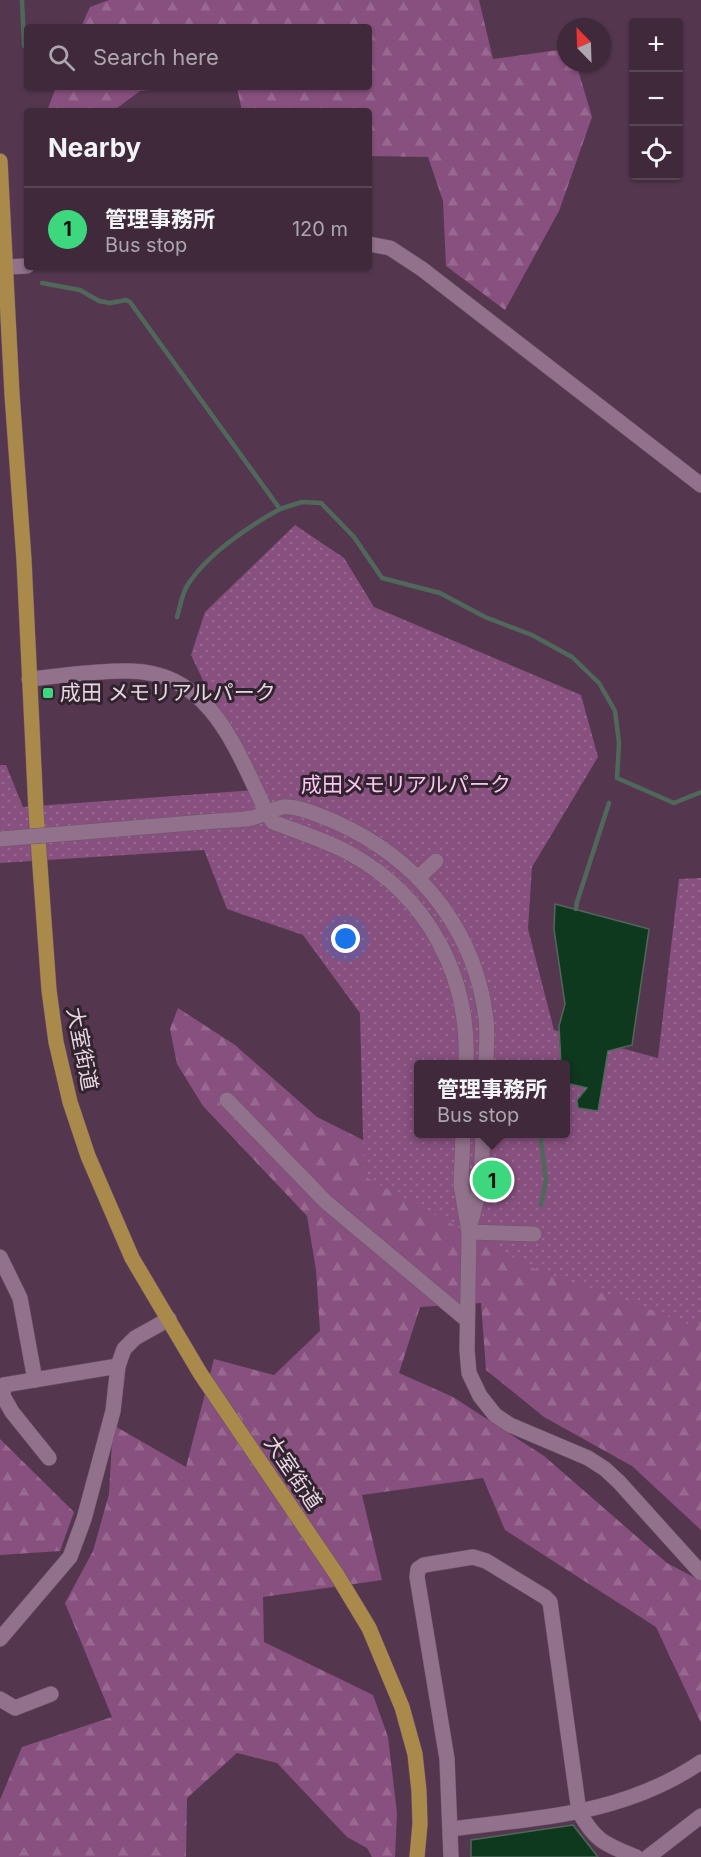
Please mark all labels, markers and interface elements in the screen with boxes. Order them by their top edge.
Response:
north arrow [557,18,611,72]
map controls [629,18,683,180]
button: + [629,18,683,72]
search box [24,24,372,90]
icon: search [45,41,78,74]
text: Search here [93,44,219,70]
button: − [629,72,683,126]
button: locate [629,126,683,180]
text: Nearby [48,132,141,163]
text: 管理事務所 [105,206,215,232]
text: 1 [63,217,72,241]
text: 120 m [292,217,348,241]
text: Bus stop [105,233,187,257]
place label: 成田 メモリアルパーク [60,680,276,705]
marker: 成田 メモリアルパーク [41,686,55,700]
park label: 成田メモリアルパーク [301,772,511,797]
your location [331,924,360,953]
street label: 大室街道 [62,1005,103,1093]
popup [414,1060,570,1138]
text: 管理事務所 [437,1076,547,1102]
text: Bus stop [437,1103,519,1127]
pin: 1 [472,1158,512,1202]
street label: 大室街道 [260,1431,327,1515]

